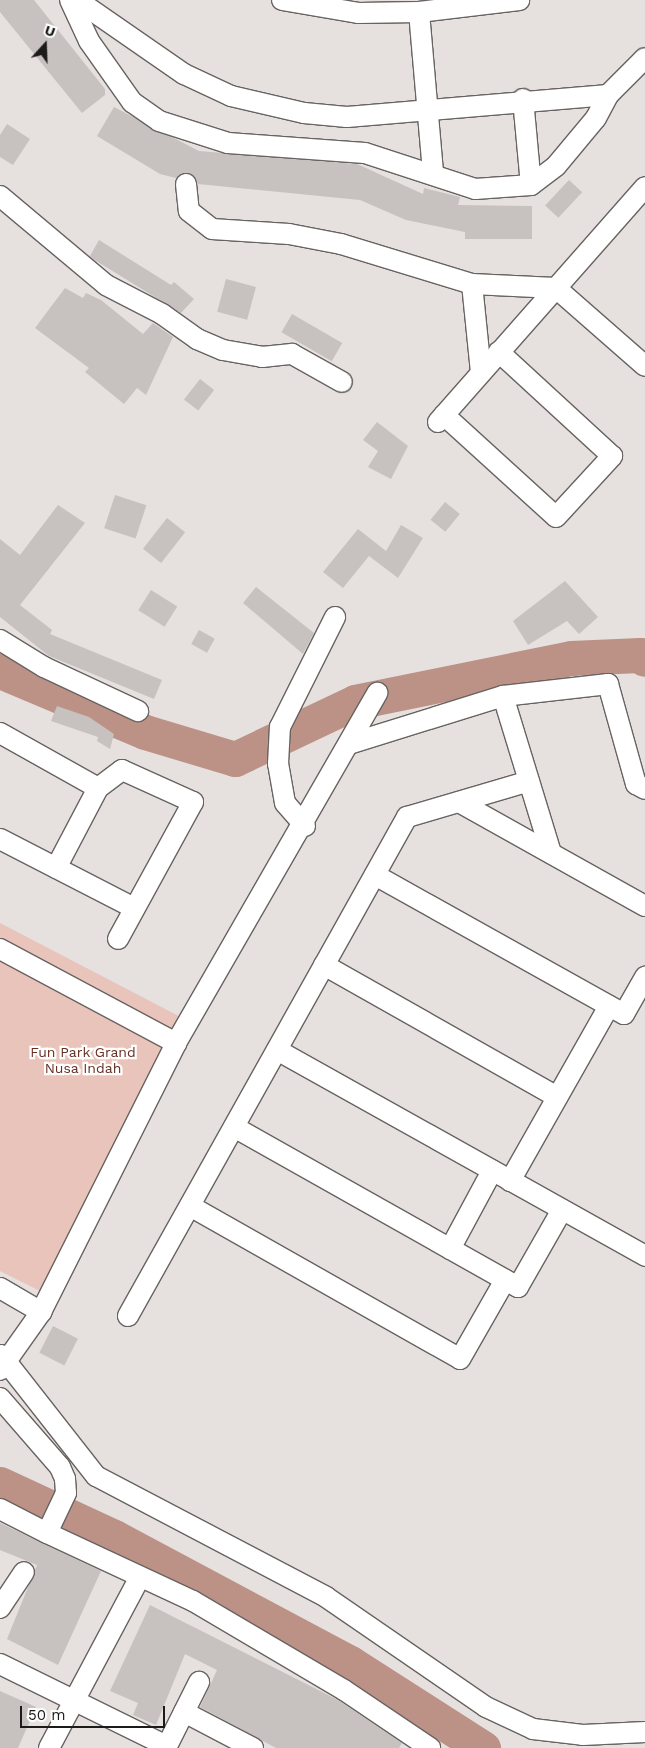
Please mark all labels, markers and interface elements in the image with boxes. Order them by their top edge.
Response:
north arrow [20,20,70,70]
text: U [43,22,58,40]
park label: Fun Park Grand Nusa Indah [30,1044,136,1076]
scale bar [22,1696,168,1728]
text: 50 m [28,1706,65,1724]

